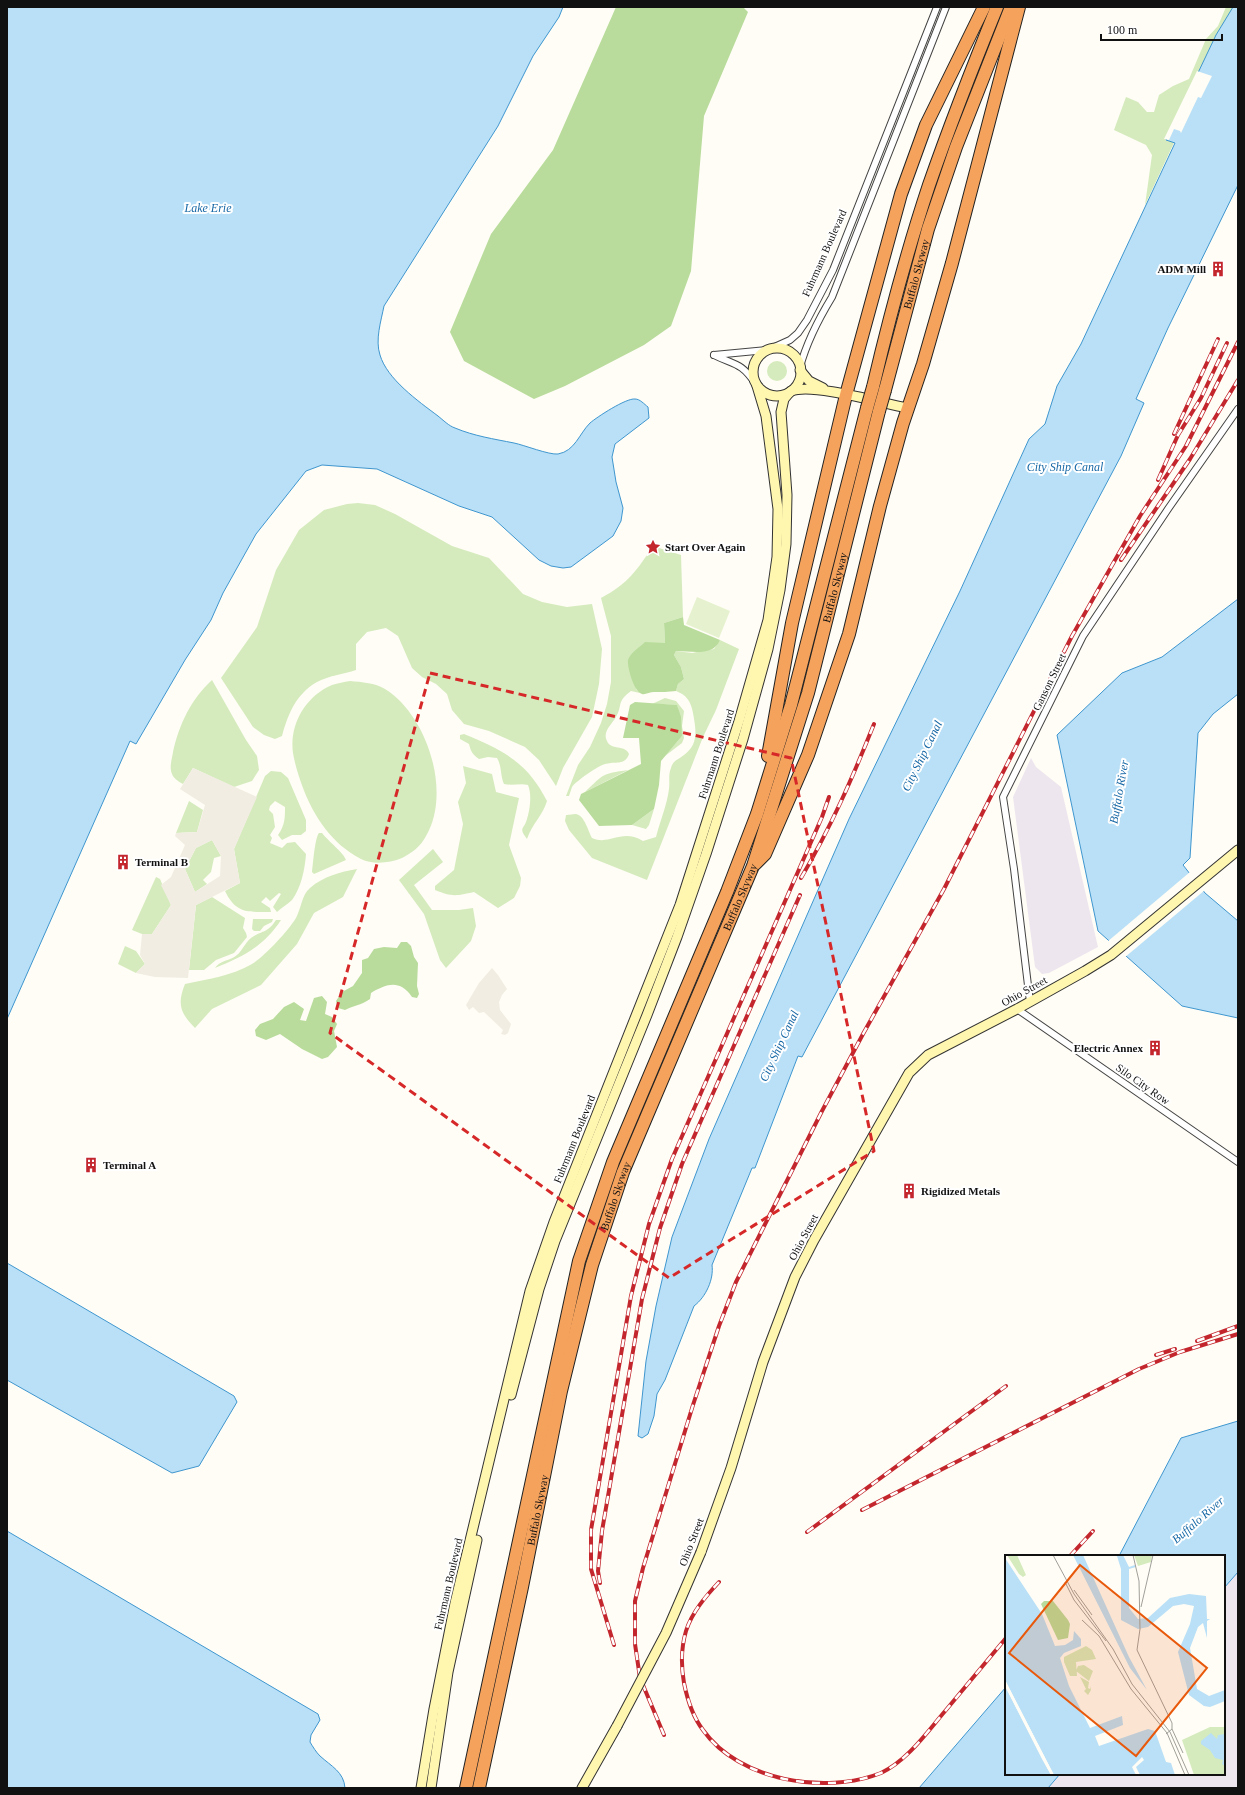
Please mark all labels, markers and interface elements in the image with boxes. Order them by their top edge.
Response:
scale bar [1101,16,1222,42]
text: 100 m [1107,23,1138,37]
water label: Lake Erie [184,201,232,215]
street label: Fuhrmann Boulevard [799,207,849,298]
street label: Buffalo Skyway [901,237,931,310]
building icon: ADM Mill [1209,260,1227,278]
place label: ADM Mill [1157,263,1206,275]
water label: City Ship Canal [1027,460,1104,474]
place icon: Start Over Again [644,538,662,556]
place label: Start Over Again [665,541,745,553]
street label: Buffalo Skyway [820,551,849,624]
street label: Ganson Street [1030,652,1068,712]
street label: Fuhrmann Boulevard [696,707,736,800]
water label: City Ship Canal [899,718,945,794]
water label: Buffalo River [1107,759,1132,825]
building icon: Terminal B [114,853,132,871]
place label: Terminal B [135,856,189,868]
street label: Buffalo Skyway [720,861,760,932]
street label: Ohio Street [999,974,1049,1008]
water label: City Ship Canal [756,1008,802,1084]
building icon: Electric Annex [1146,1039,1164,1057]
place label: Electric Annex [1074,1042,1143,1054]
street label: Silo City Row [1114,1061,1172,1107]
street label: Fuhrmann Boulevard [551,1093,597,1185]
building icon: Terminal A [82,1156,100,1174]
place label: Terminal A [103,1159,156,1171]
street label: Buffalo Skyway [598,1159,633,1232]
building icon: Rigidized Metals [900,1182,918,1200]
place label: Rigidized Metals [921,1185,1001,1197]
street label: Ohio Street [786,1212,820,1262]
street label: Buffalo Skyway [524,1473,550,1546]
water label: Buffalo River [1169,1493,1227,1546]
street label: Ohio Street [676,1516,706,1568]
street label: Fuhrmann Boulevard [432,1536,465,1631]
inset map [1005,1555,1225,1775]

